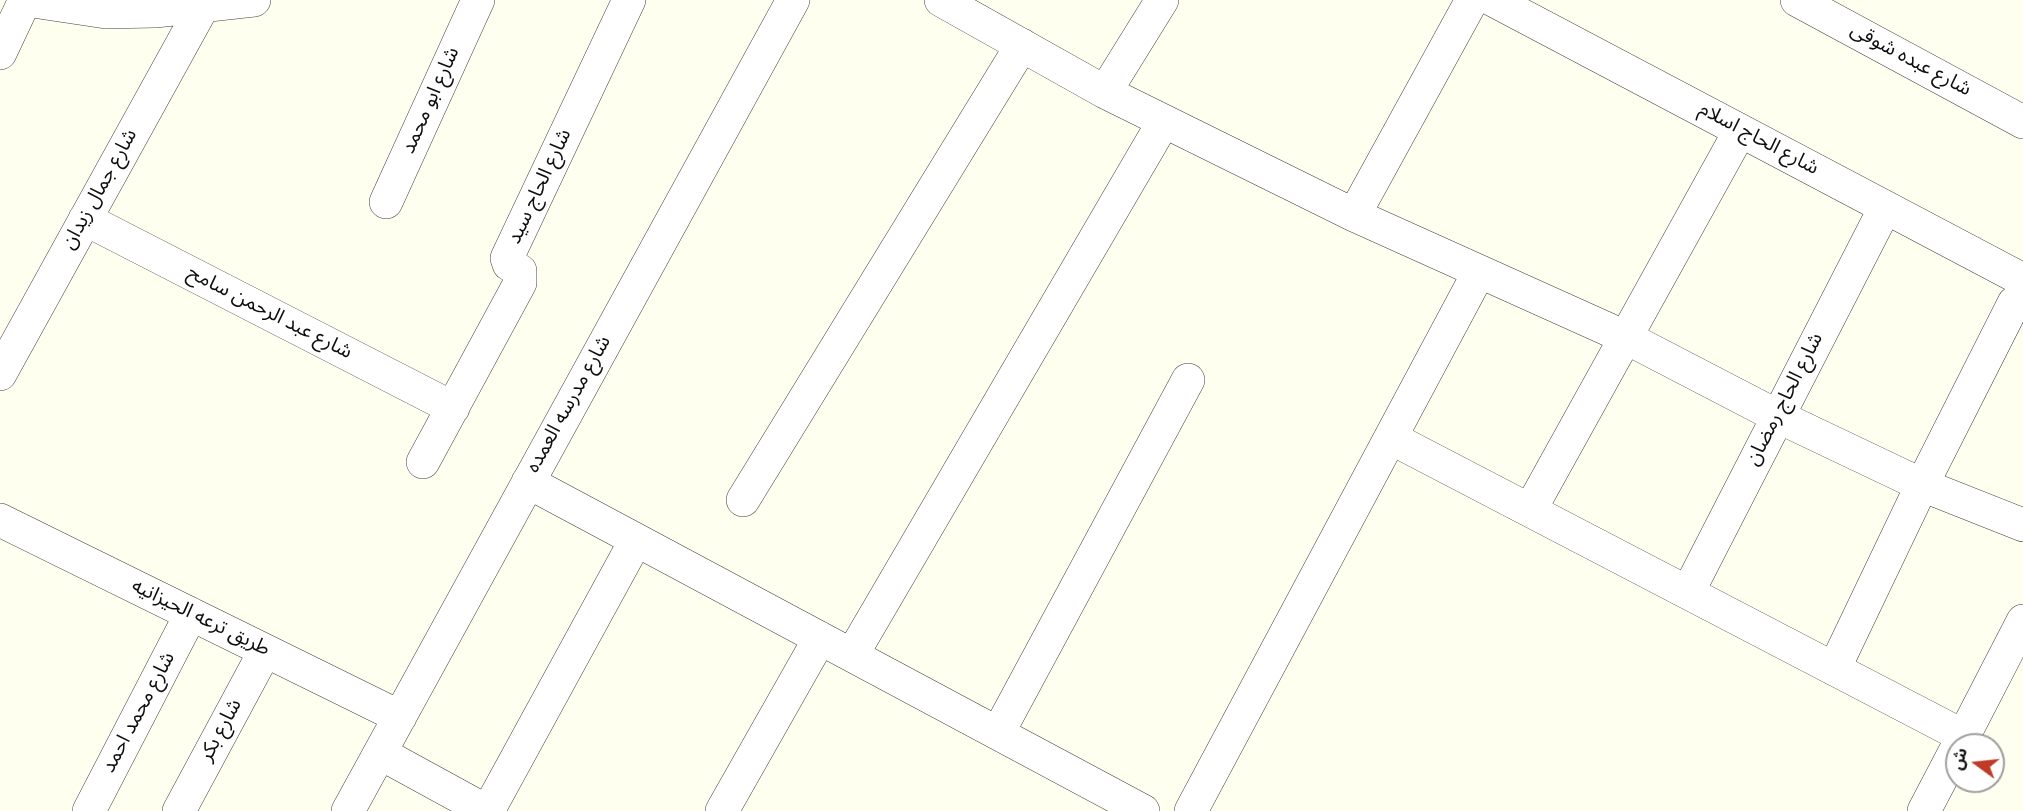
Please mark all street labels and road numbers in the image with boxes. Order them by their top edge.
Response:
street label: شارع عبده شوقى [1845,19,1975,103]
street label: شارع ابو محمد [398,44,466,158]
street label: شارع الحاج اسلام [1694,98,1822,182]
street label: شارع جمال زيدان [58,126,144,254]
street label: شارع الحاج سيد [504,126,578,248]
street label: شارع عبد الرحمن سامح [183,262,355,366]
street label: شارع الحاج رمضان [1742,330,1830,470]
street label: شارع مدرسه العمده [522,332,618,478]
street label: طريق ترعه الحيزانيه [127,575,273,663]
street label: شارع محمد احمد [98,649,182,777]
street label: شارع بكر [196,696,248,766]

